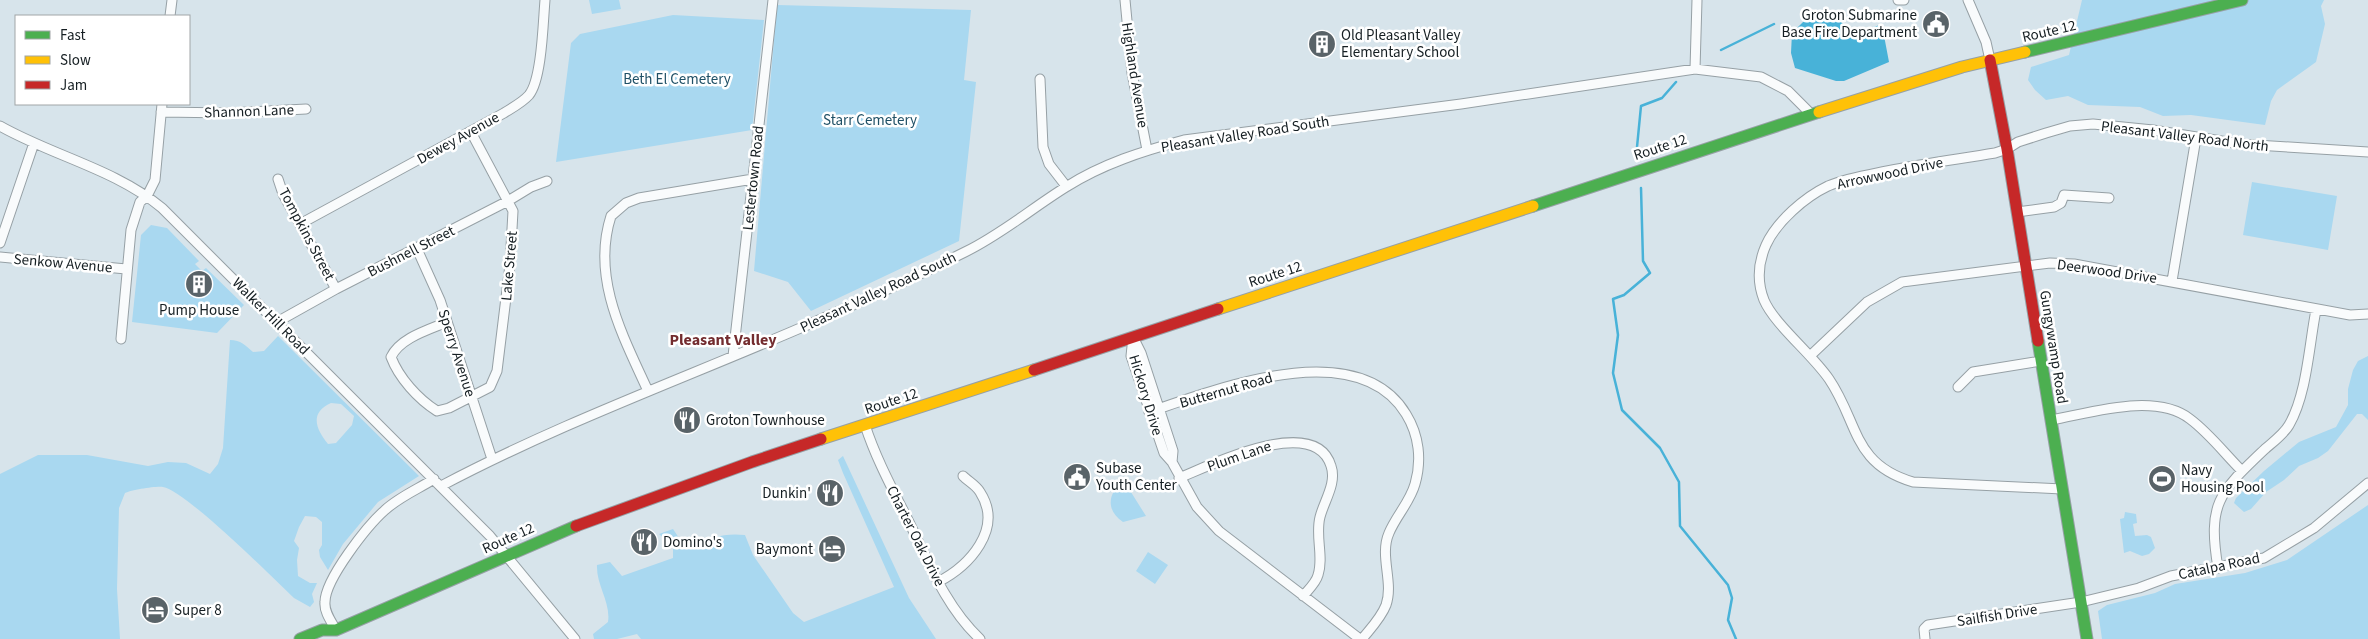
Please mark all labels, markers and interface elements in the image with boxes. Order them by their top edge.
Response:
place label: Groton Submarine Base Fire Department [1782,5,1917,43]
public building icon: Groton Submarine Base Fire Department [1921,9,1951,39]
legend [15,15,190,105]
street label: Route 12 [2020,15,2078,48]
street label: Highland Avenue [1116,21,1153,129]
text: Fast [60,25,86,46]
place label: Old Pleasant Valley Elementary School [1341,25,1460,63]
building icon: Old Pleasant Valley Elementary School [1307,29,1337,59]
text: Slow [60,50,91,71]
park label: Beth El Cemetery [623,69,731,90]
text: Jam [60,75,87,96]
street label: Shannon Lane [204,99,294,124]
street label: Dewey Avenue [413,107,503,170]
park label: Starr Cemetery [823,110,917,131]
street label: Pleasant Valley Road South [1159,111,1331,158]
street label: Pleasant Valley Road North [2100,116,2270,157]
street label: Lestertown Road [738,125,769,231]
street label: Route 12 [1631,129,1690,166]
street label: Arrowwood Drive [1835,152,1945,195]
street label: Tompkins Street [273,184,340,284]
street label: Bushnell Street [364,220,458,282]
street label: Lake Street [496,230,523,302]
street label: Pleasant Valley Road South [797,247,960,338]
street label: Senkow Avenue [13,249,113,278]
street label: Deerwood Drive [2056,254,2158,289]
street label: Route 12 [1246,256,1305,293]
building icon: Pump House [184,269,214,299]
street label: Walker Hill Road [227,273,314,360]
street label: Gungywamp Road [2034,289,2073,405]
place label: Pump House [159,300,239,321]
street label: Sperry Avenue [433,307,481,400]
district label: Pleasant Valley [669,329,777,351]
street label: Hickory Drive [1123,352,1168,438]
street label: Butternut Road [1177,367,1275,414]
street label: Route 12 [862,383,921,420]
restaurant icon: Groton Townhouse [672,405,702,435]
place label: Groton Townhouse [706,410,825,431]
street label: Plum Lane [1204,436,1274,477]
place label: Subase Youth Center [1095,458,1178,496]
place label: Navy Housing Pool [2181,460,2264,498]
public building icon: Subase Youth Center [1062,462,1092,492]
sports icon: Navy Housing Pool [2147,464,2177,494]
restaurant icon: Dunkin' [815,478,845,508]
street label: Charter Oak Drive [881,482,950,590]
place label: Dunkin' [762,483,811,504]
street label: Route 12 [479,518,538,559]
restaurant icon: Domino's [629,527,659,557]
place label: Domino's [663,532,722,553]
hotel icon: Baymont [817,534,847,564]
place label: Baymont [756,539,813,560]
street label: Catalpa Road [2176,548,2262,585]
hotel icon: Super 8 [140,595,170,625]
street label: Sailfish Drive [1955,599,2039,632]
place label: Super 8 [174,600,222,621]

